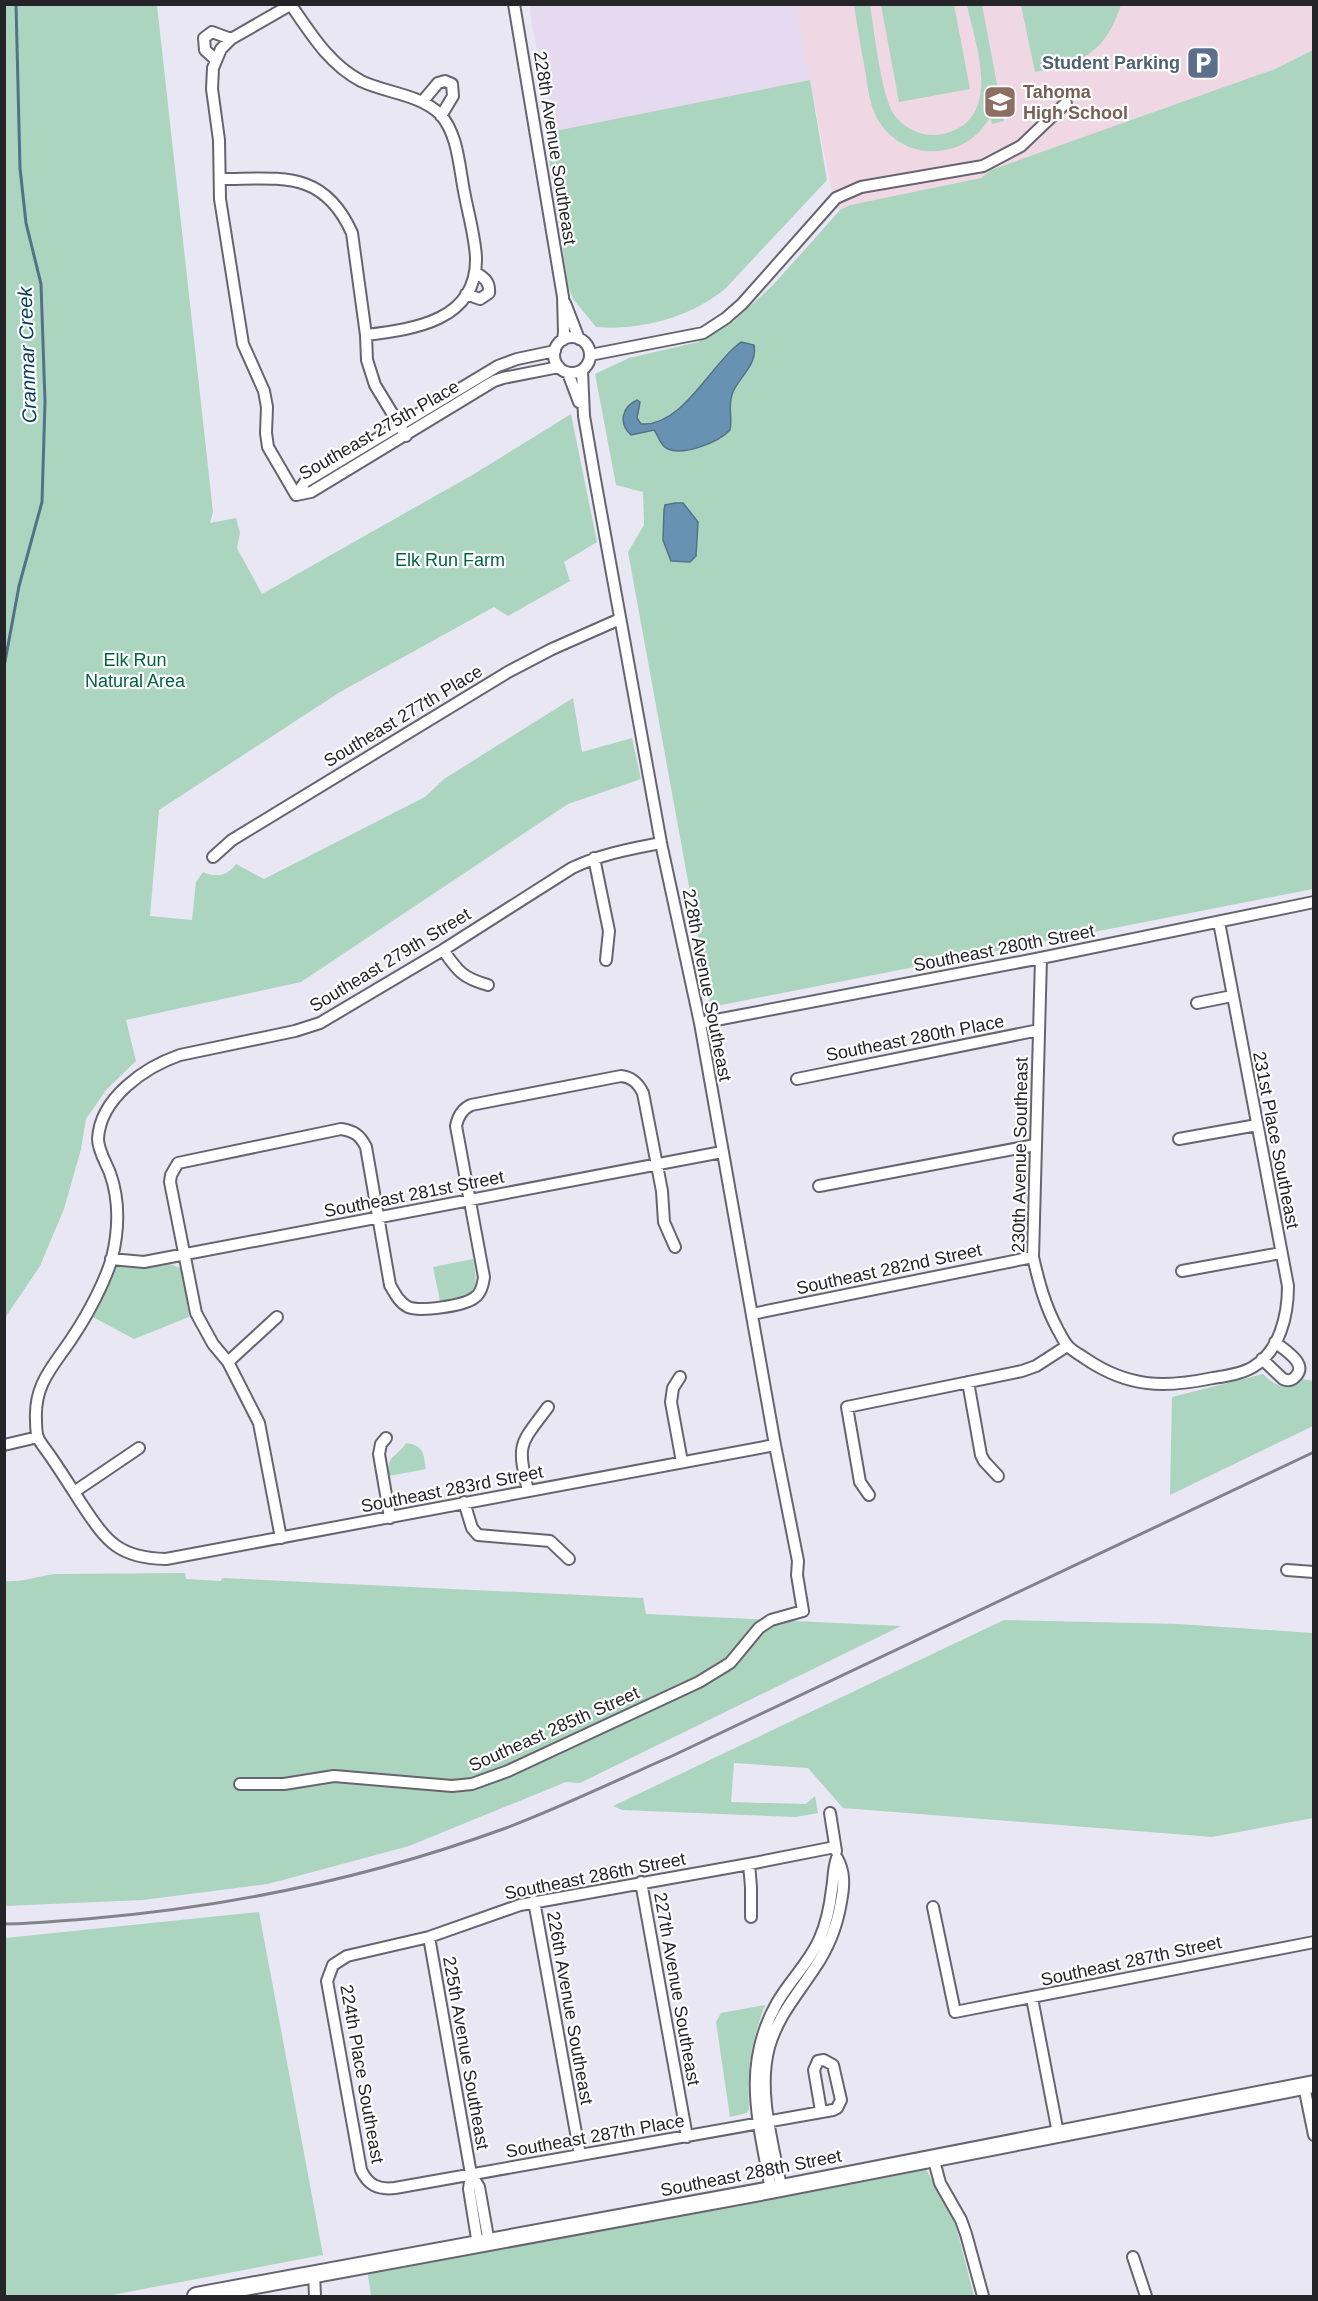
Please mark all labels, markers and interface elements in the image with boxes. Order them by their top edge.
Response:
parking icon: Student Parking [1185,45,1221,81]
street label: 228th Avenue Southeast [530,50,580,246]
place label: Student Parking [1042,53,1180,73]
place label: Tahoma High School [1023,82,1128,123]
school or university icon: Tahoma High School [982,84,1018,120]
water label: Cranmar Creek [14,285,40,424]
street label: Southeast 275th Place [296,376,462,484]
park label: Elk Run Farm [395,550,505,570]
park label: Elk Run Natural Area [85,650,186,691]
street label: Southeast 277th Place [320,661,486,771]
street label: 228th Avenue Southeast [678,887,736,1083]
street label: Southeast 279th Street [306,904,474,1016]
street label: Southeast 280th Street [912,921,1096,975]
street label: Southeast 280th Place [824,1011,1006,1065]
street label: 231st Place Southeast [1249,1050,1303,1230]
street label: 230th Avenue Southeast [1008,1057,1032,1253]
street label: Southeast 281st Street [322,1167,506,1221]
street label: Southeast 282nd Street [794,1240,984,1298]
street label: Southeast 283rd Street [359,1462,545,1516]
street label: Southeast 285th Street [466,1682,642,1776]
street label: Southeast 286th Street [503,1849,687,1903]
street label: 227th Avenue Southeast [650,1891,704,2087]
street label: 226th Avenue Southeast [543,1910,597,2106]
street label: Southeast 287th Street [1039,1932,1223,1990]
street label: 225th Avenue Southeast [439,1955,493,2151]
street label: 224th Place Southeast [336,1983,388,2165]
street label: Southeast 287th Place [504,2110,686,2162]
street label: Southeast 288th Street [659,2146,843,2200]

